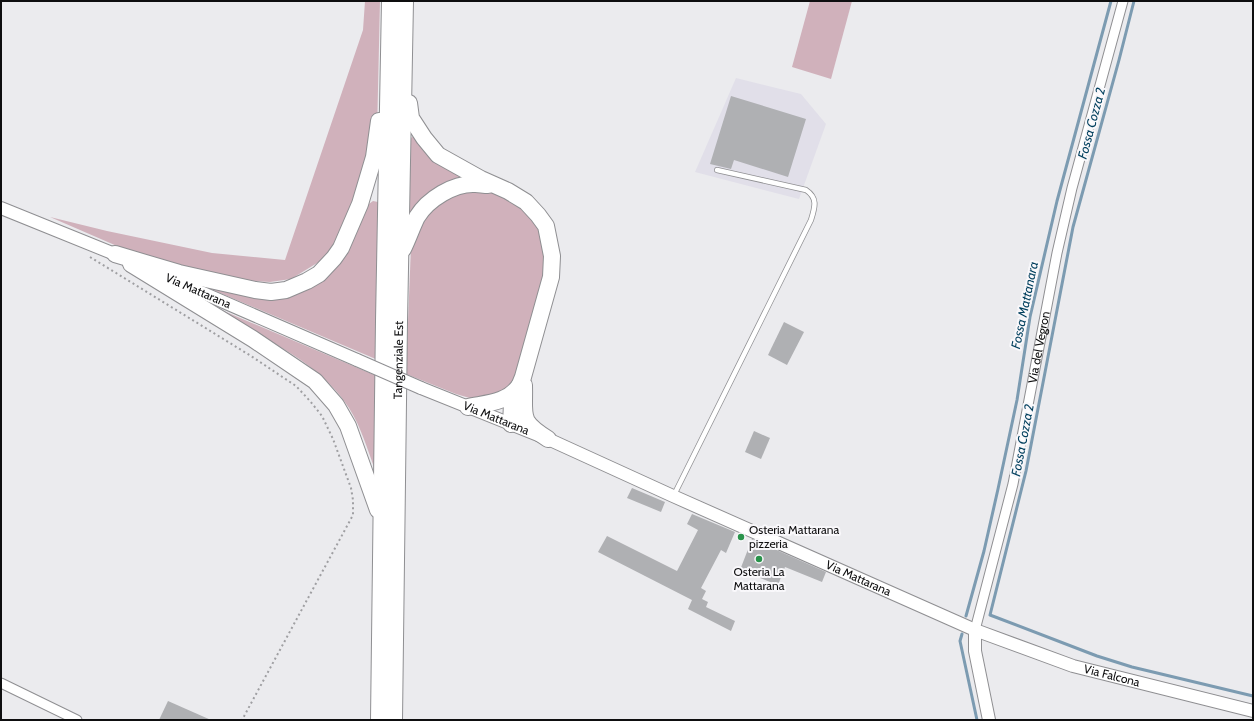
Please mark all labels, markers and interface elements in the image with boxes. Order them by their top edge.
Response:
water label: Fossa Cozza 2 [1074,86,1108,160]
water label: Fossa Mattanara [1007,260,1041,350]
street label: Via Mattarana [163,270,234,311]
street label: Via del Vegron [1024,310,1053,384]
street label: Tangenziale Est [390,321,406,399]
street label: Via Mattarana [461,398,532,438]
water label: Fossa Cozza 2 [1007,402,1037,478]
place label: Osteria Mattarana pizzeria [749,522,839,551]
marker: Osteria Mattarana pizzeria [736,532,746,542]
marker: Osteria La Mattarana [754,554,764,564]
street label: Via Mattarana [823,557,894,599]
place label: Osteria La Mattarana [733,564,785,593]
street label: Via Falcona [1082,661,1142,690]

